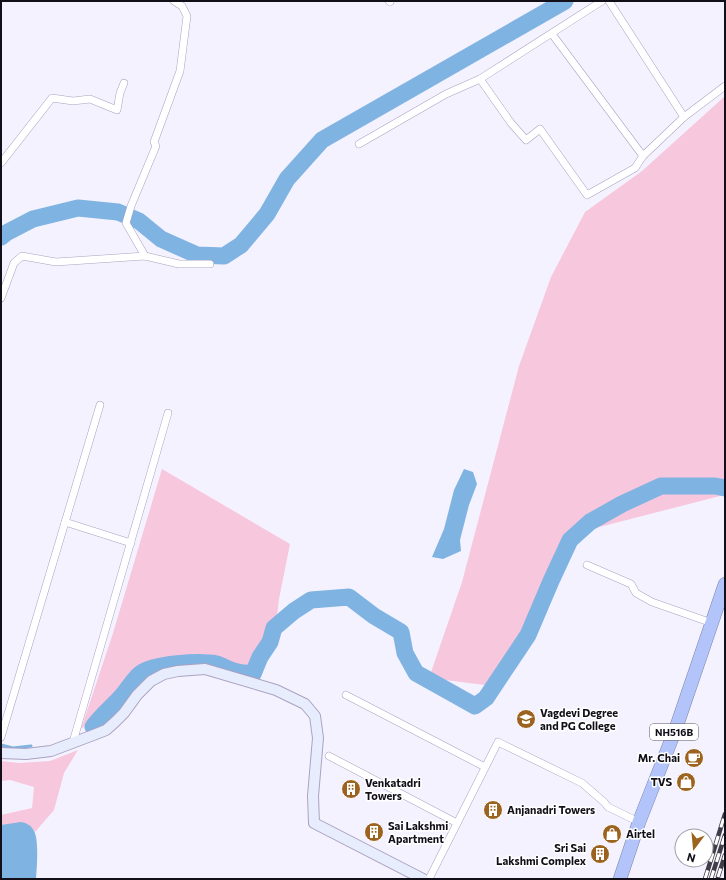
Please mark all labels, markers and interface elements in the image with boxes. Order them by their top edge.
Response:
place label: Vagdevi Degree and PG College [540,706,618,732]
school or university icon: Vagdevi Degree and PG College [515,708,537,730]
road number: NH516B [650,724,698,740]
cafe icon: Mr. Chai [683,747,705,769]
place label: Mr. Chai [638,751,680,764]
shop icon: TVS [675,771,697,793]
place label: TVS [651,775,672,788]
place label: Venkatadri Towers [365,776,421,802]
building icon: Venkatadri Towers [340,778,362,800]
building icon: Anjanadri Towers [482,799,504,821]
place label: Anjanadri Towers [507,803,595,816]
place label: Sai Lakshmi Apartment [388,819,448,845]
building icon: Sai Lakshmi Apartment [363,821,385,843]
shop icon: Airtel [601,823,623,845]
place label: Airtel [626,827,655,840]
north arrow [674,828,714,868]
place label: Sri Sai Lakshmi Complex [496,841,587,867]
building icon: Sri Sai Lakshmi Complex [589,843,611,865]
text: N [685,851,697,865]

